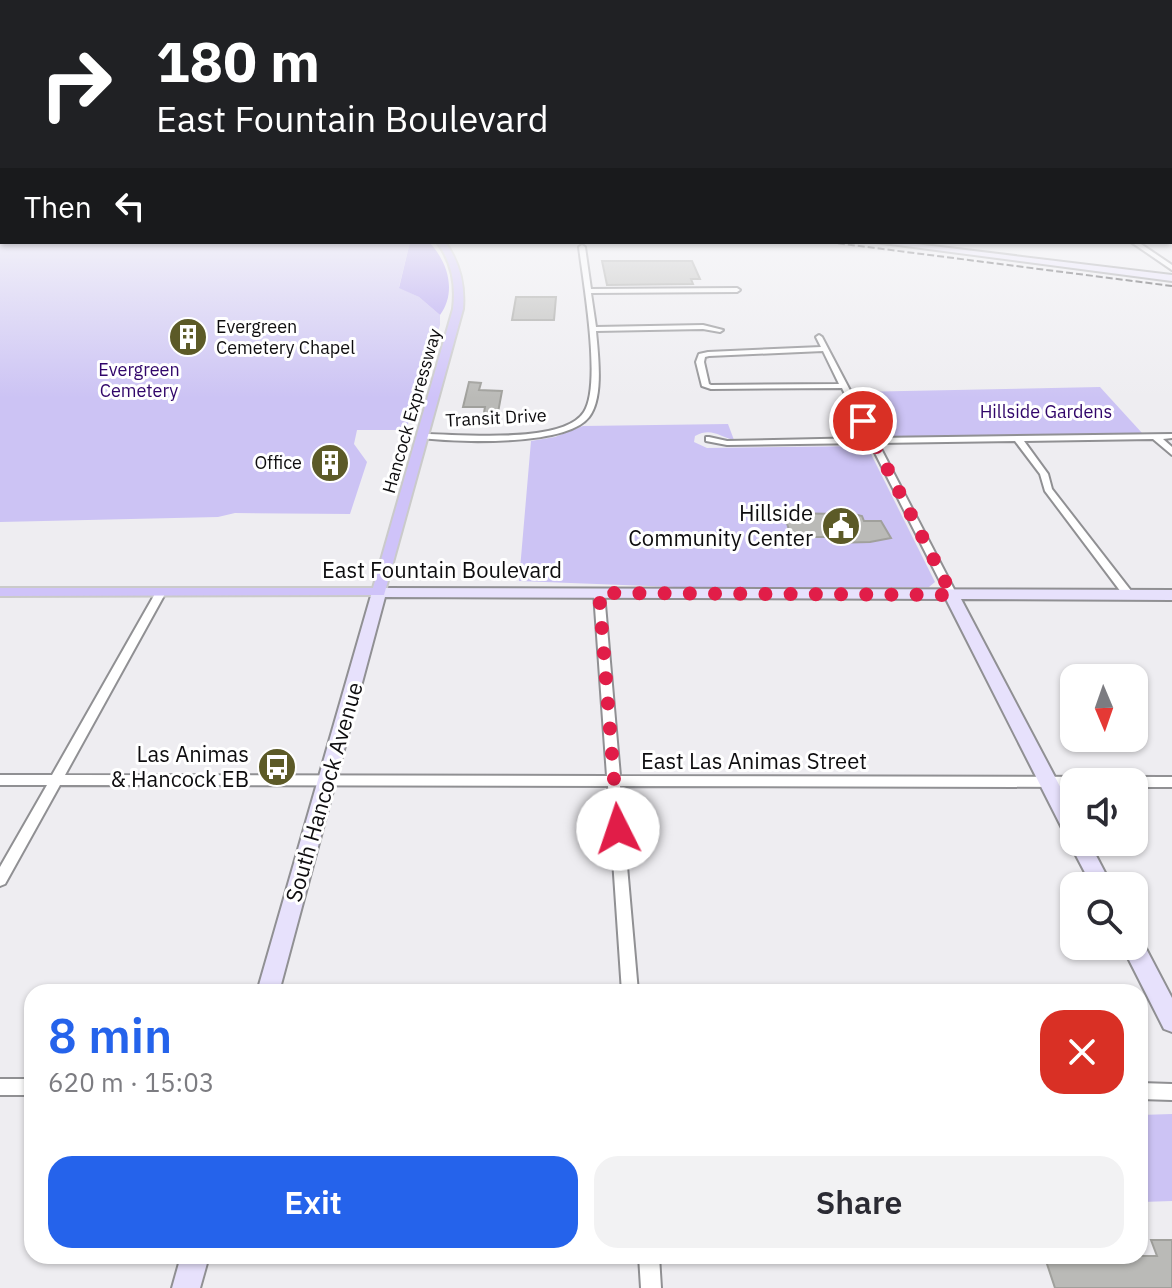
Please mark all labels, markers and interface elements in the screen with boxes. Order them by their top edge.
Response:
text: 180 m [156,25,320,97]
icon: right [24,32,128,136]
text: East Fountain Boulevard [156,95,549,142]
icon: left [108,184,152,228]
text: Then [24,187,92,226]
place label: Evergreen Cemetery Chapel [216,315,355,359]
building icon: Evergreen Cemetery Chapel [167,316,209,358]
street label: Hancock Expressway [377,326,446,496]
park label: Evergreen Cemetery [98,358,180,402]
pin [829,387,897,455]
icon: arrive [841,399,885,443]
park label: Hillside Gardens [980,400,1112,423]
street label: Transit Drive [445,403,547,432]
building icon: Office [309,442,351,484]
place label: Office [254,451,302,474]
place label: Hillside Community Center [628,498,813,552]
public building icon: Hillside Community Center [820,505,862,547]
street label: East Fountain Boulevard [322,555,562,584]
north arrow [1060,664,1148,752]
map controls [1060,664,1148,960]
street label: South Hancock Avenue [278,679,369,905]
place label: Las Animas & Hancock EB [110,739,249,793]
bus stop icon: Las Animas & Hancock EB [256,746,298,788]
street label: East Las Animas Street [641,746,867,775]
button: sound [1060,768,1148,856]
position arrow [576,787,660,871]
button: search [1060,872,1148,960]
text: 8 min [48,1004,172,1066]
button: close [1040,1010,1124,1094]
text: 620 m · 15:03 [48,1065,214,1099]
button: Exit [48,1156,578,1248]
button: Share [594,1156,1124,1248]

